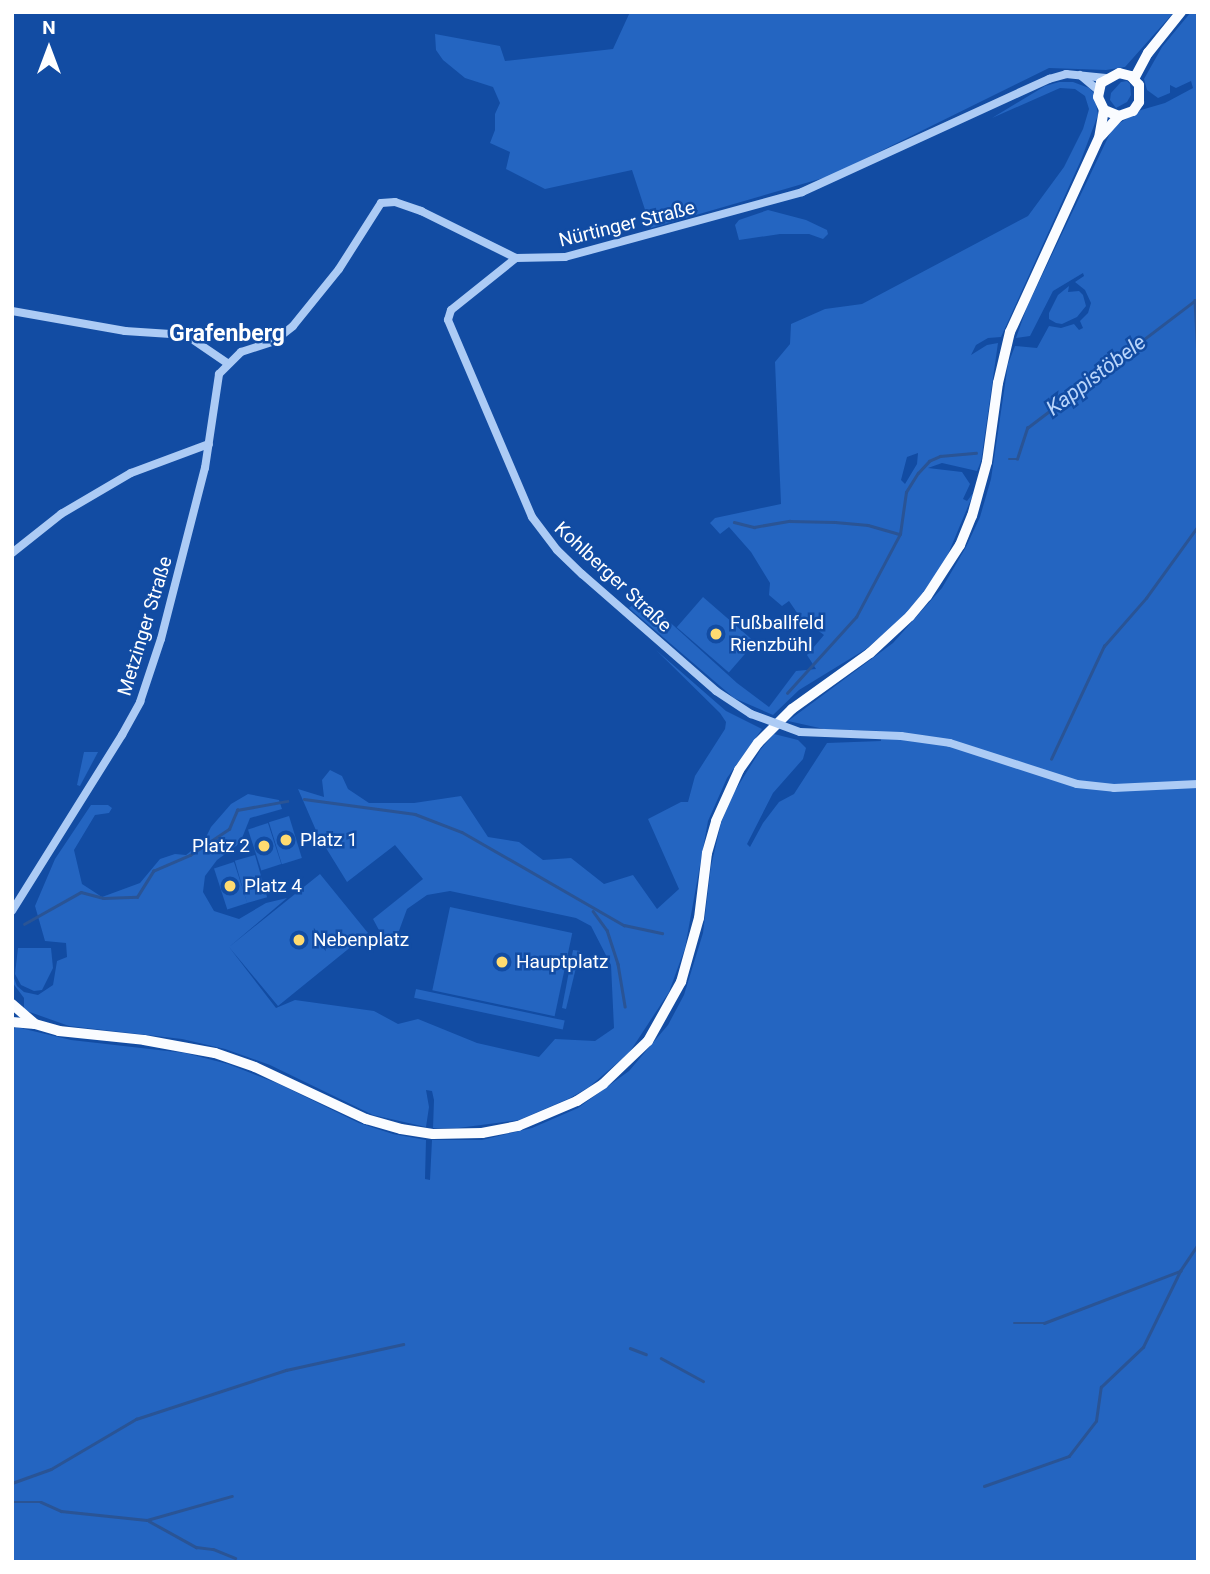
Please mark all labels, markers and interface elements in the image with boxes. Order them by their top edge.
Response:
north arrow [14,14,84,84]
text: N [42,16,56,39]
street label: Nürtinger Straße [557,196,697,252]
district label: Grafenberg [169,320,285,348]
water label: Kappistöbele [1041,329,1151,421]
street label: Kohlberger Straße [550,517,676,637]
street label: Metzinger Straße [113,554,177,698]
place label: Fußballfeld Rienzbühl [730,612,824,656]
marker: Fußballfeld Rienzbühl [708,626,724,642]
place label: Platz 1 [300,829,358,851]
marker: Platz 1 [278,832,294,848]
place label: Platz 2 [192,835,250,857]
marker: Platz 2 [256,838,272,854]
place label: Platz 4 [244,875,302,897]
marker: Platz 4 [222,878,238,894]
place label: Nebenplatz [313,929,409,951]
marker: Nebenplatz [291,932,307,948]
place label: Hauptplatz [516,951,609,973]
marker: Hauptplatz [494,954,510,970]

